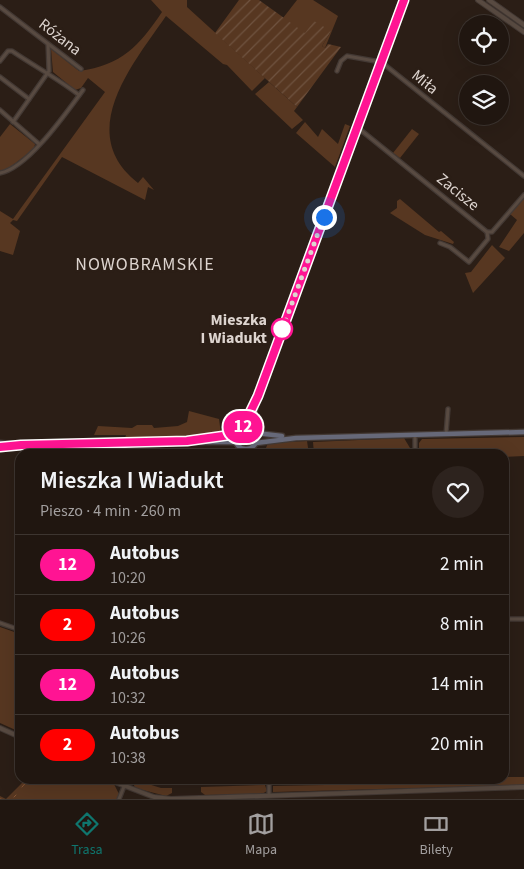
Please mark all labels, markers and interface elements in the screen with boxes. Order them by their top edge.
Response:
street label: Różana [34,13,86,61]
map controls [459,15,509,125]
button: locate [459,15,509,65]
street label: Miła [407,65,443,99]
button: layers [459,75,509,125]
street label: Zacisze [432,168,484,216]
your location [312,205,337,230]
district label: NOWOBRAMSKIE [75,252,215,277]
place label: Mieszka I Wiadukt [201,309,267,349]
marker: Mieszka I Wiadukt [271,318,293,340]
line badge: 12 [220,411,266,443]
text: 12 [233,414,253,439]
text: Mieszka I Wiadukt [40,463,224,498]
button: heart [432,466,484,518]
text: Pieszo · 4 min · 260 m [40,500,181,522]
text: Autobus [110,540,179,567]
text: 2 min [440,551,484,578]
text: 12 [58,552,77,577]
text: 10:20 [110,567,146,589]
text: Autobus [110,600,179,627]
text: 8 min [440,611,484,638]
text: 2 [63,612,72,637]
text: 10:26 [110,627,146,649]
text: Autobus [110,660,179,687]
text: 14 min [430,671,484,698]
text: 12 [58,672,77,697]
text: 10:32 [110,687,146,709]
text: Autobus [110,720,179,747]
text: 20 min [430,731,484,758]
text: 2 [63,732,72,757]
text: 10:38 [110,747,146,769]
tab: Trasa [71,810,103,860]
tab: Mapa [245,810,277,860]
tab: Bilety [419,810,453,860]

